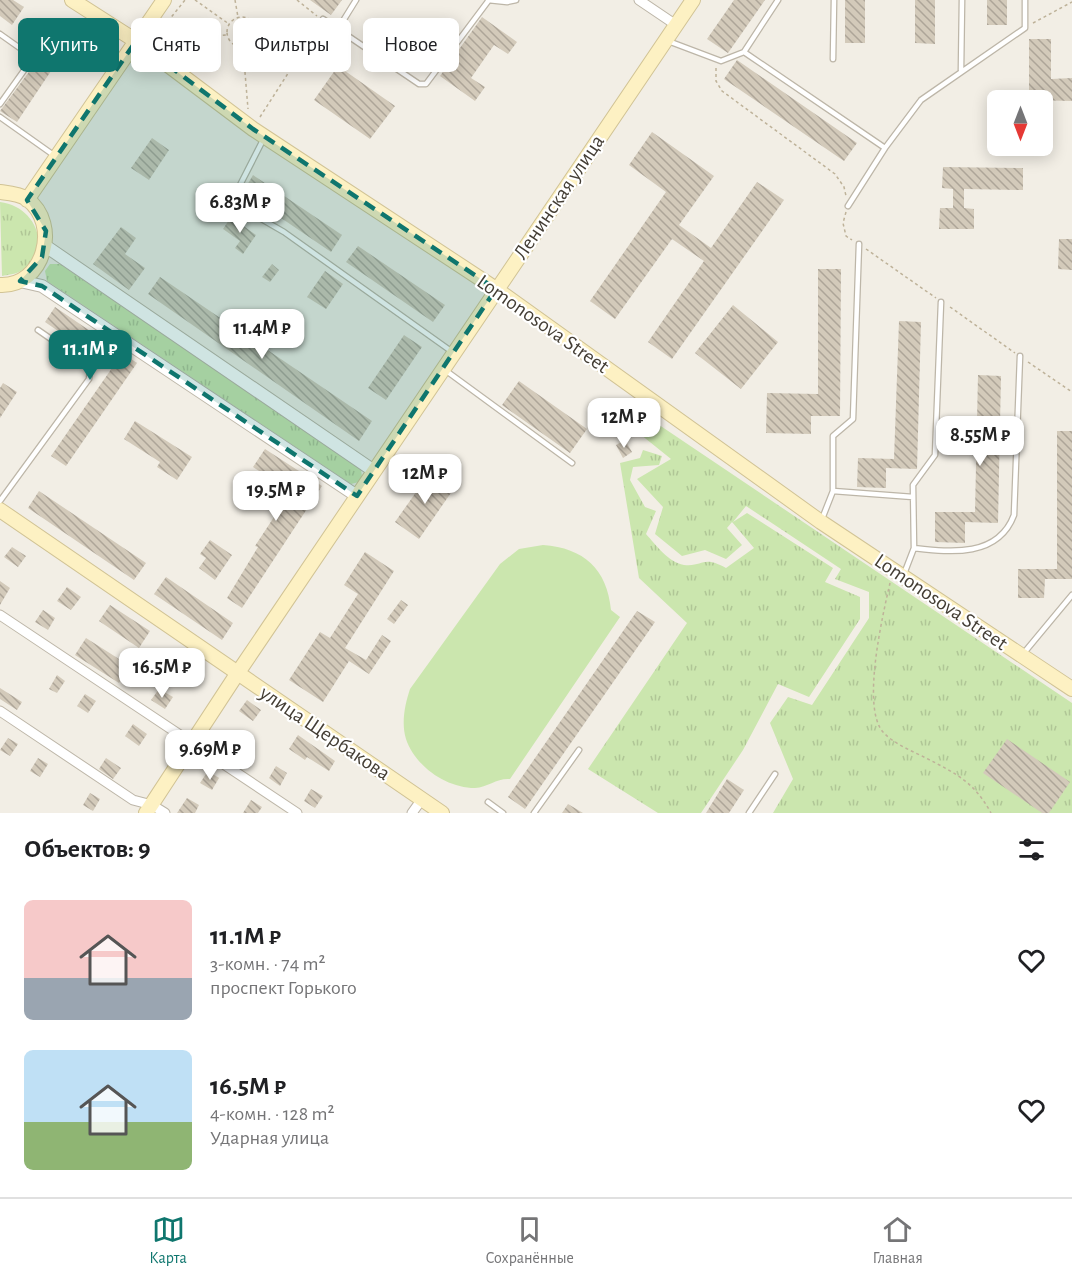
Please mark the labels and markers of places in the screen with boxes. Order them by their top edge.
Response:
pin: 6.83M ₽ [185,183,295,234]
pin: 11.4M ₽ [207,309,317,360]
pin: 11.1M ₽ [35,330,145,381]
pin: 12M ₽ [582,398,666,449]
pin: 8.55M ₽ [925,416,1035,467]
pin: 12M ₽ [383,454,467,505]
pin: 19.5M ₽ [221,471,331,522]
pin: 16.5M ₽ [107,648,217,699]
pin: 9.69M ₽ [155,730,265,781]

